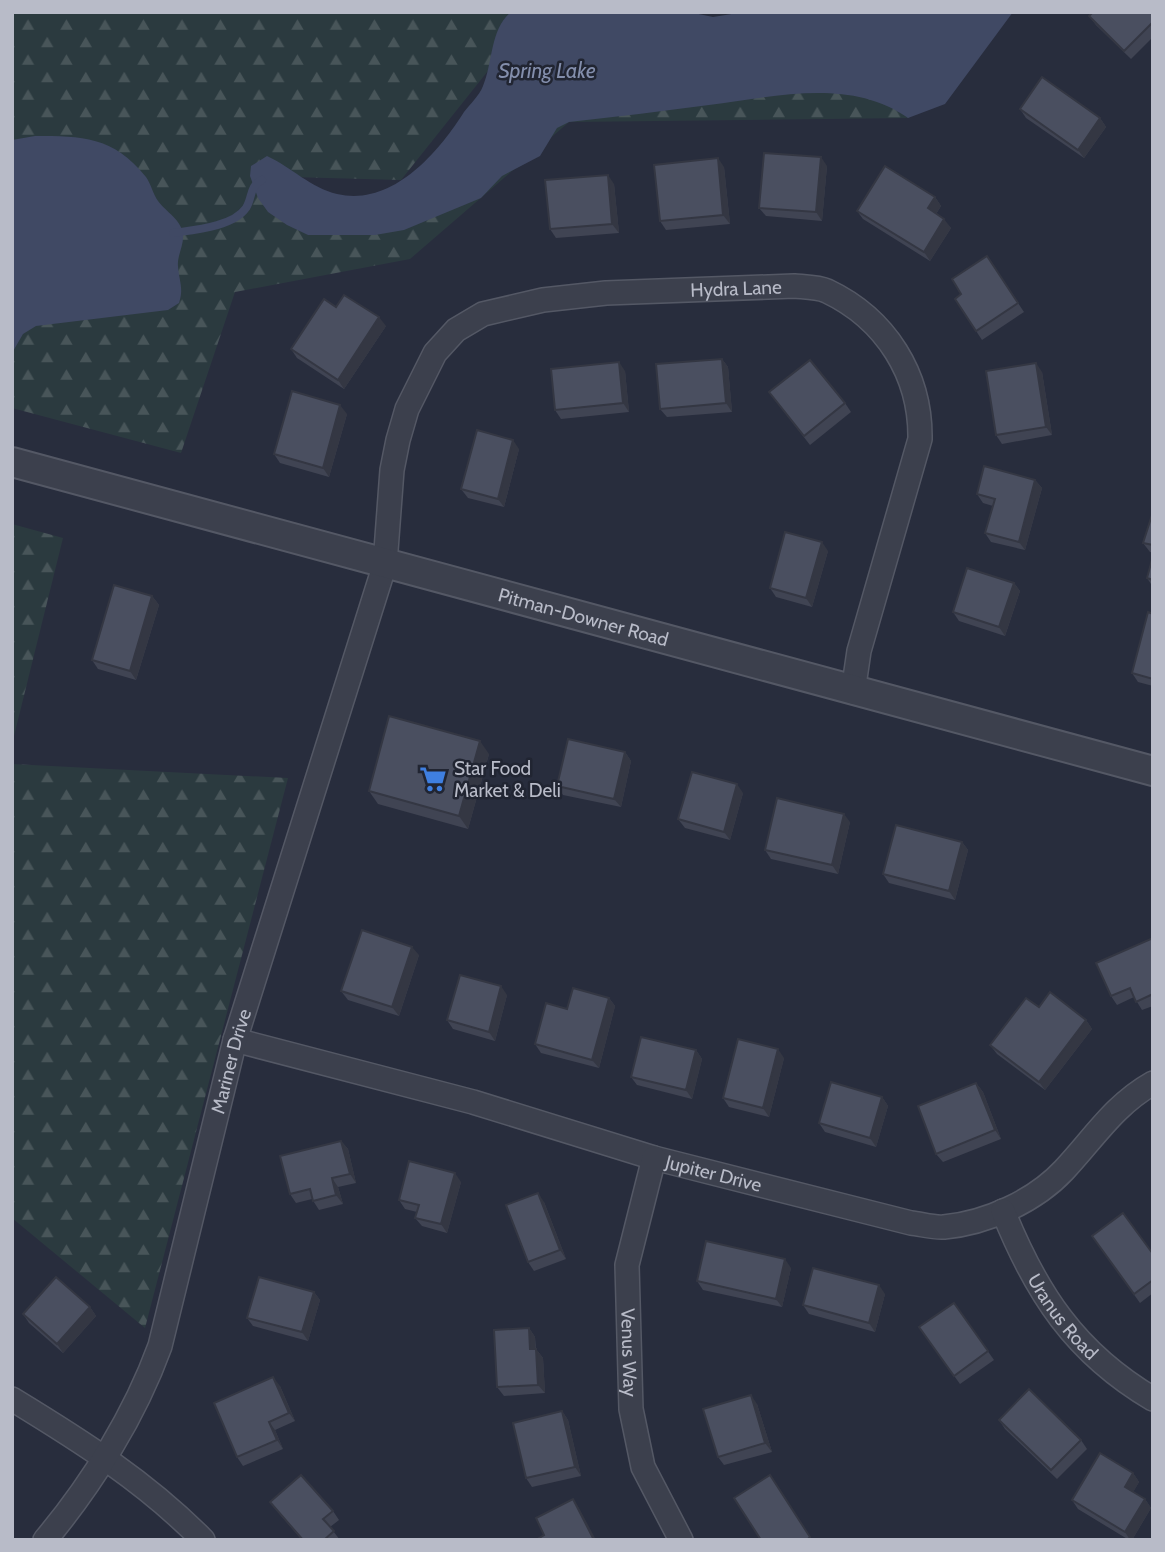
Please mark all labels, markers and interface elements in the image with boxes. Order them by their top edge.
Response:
water label: Spring Lake [498,58,596,83]
street label: Hydra Lane [690,275,782,301]
street label: Pitman-Downer Road [496,583,671,651]
place label: Star Food Market & Deli [454,757,561,802]
supermarket icon: Star Food Market & Deli [418,764,448,794]
street label: Mariner Drive [206,1006,256,1116]
street label: Jupiter Drive [662,1150,764,1196]
street label: Uranus Road [1023,1269,1103,1364]
street label: Venus Way [617,1308,642,1398]

